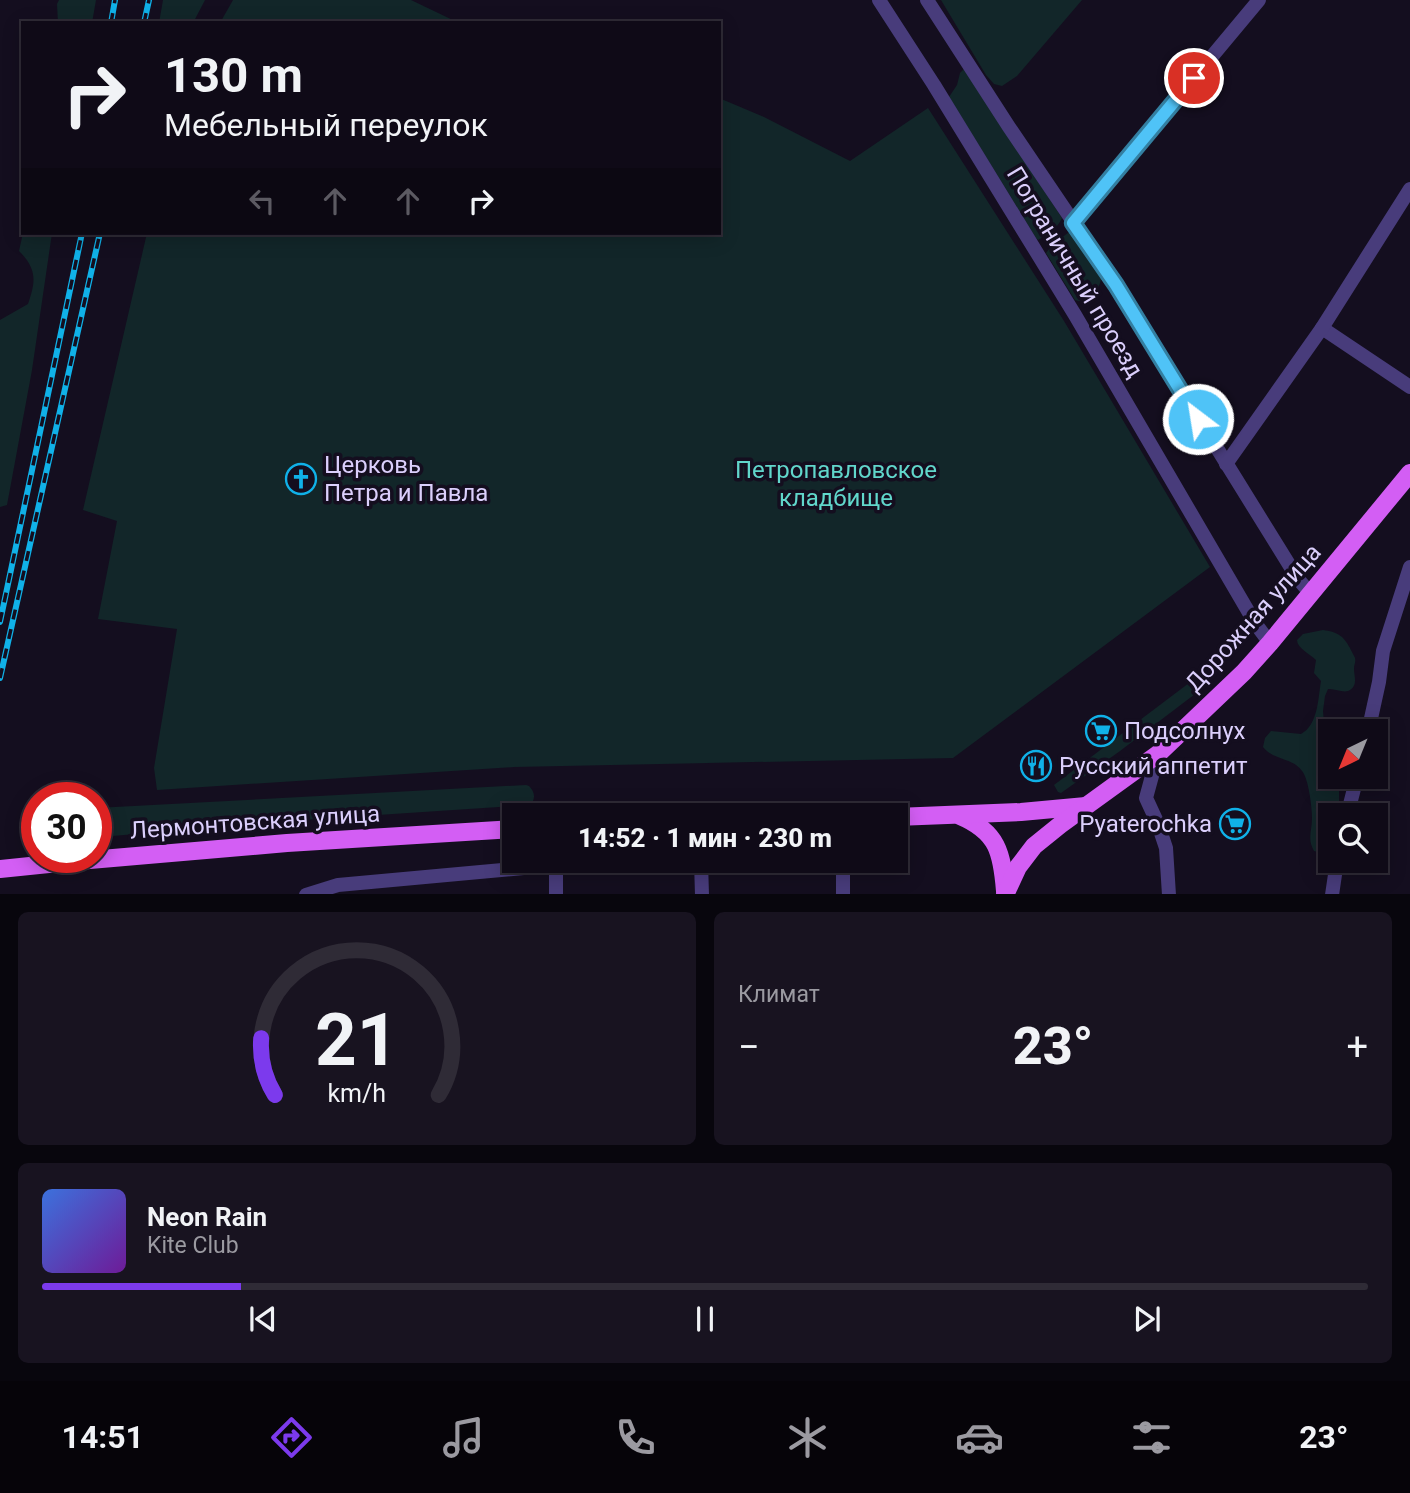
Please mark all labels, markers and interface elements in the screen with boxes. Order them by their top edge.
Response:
text: 130 m [164,47,303,104]
pin [1164,48,1224,108]
icon: right [49,49,140,140]
icon: arrive [1175,59,1213,97]
text: Мебельный переулок [164,106,488,144]
street label: Пограничный проезд [1001,162,1149,382]
icon: left [243,182,281,220]
icon: ahead [316,182,354,220]
icon: ahead [389,182,427,220]
icon: right [462,182,500,220]
position arrow [1161,382,1235,456]
place label: Церковь Петра и Павла [324,451,488,507]
park label: Петропавловское кладбище [735,456,937,512]
church icon: Церковь Петра и Павла [284,462,318,496]
street label: Дорожная улица [1179,538,1327,698]
supermarket icon: Подсолнух [1084,714,1118,748]
place label: Подсолнух [1124,717,1246,745]
north arrow [1318,719,1388,789]
map controls [1318,719,1388,873]
restaurant icon: Русский аппетит [1019,749,1053,783]
place label: Русский аппетит [1059,752,1248,780]
speed limit sign: 30 [21,782,112,873]
street label: Лермонтовская улица [129,799,381,845]
button: search [1318,803,1388,873]
supermarket icon: Pyaterochka [1218,807,1252,841]
place label: Pyaterochka [1079,810,1212,838]
text: 14:52 · 1 мин · 230 m [578,823,832,853]
text: Климат [738,981,820,1008]
text: 21 [315,997,399,1083]
text: 23° [1013,1016,1093,1077]
text: − [738,1025,760,1069]
text: + [1346,1025,1368,1069]
text: km/h [328,1078,386,1107]
text: Neon Rain [147,1202,267,1232]
text: Kite Club [147,1232,239,1259]
icon: previous [244,1300,282,1338]
icon: pause [686,1300,724,1338]
icon: next [1128,1300,1166,1338]
icon: directions [267,1413,316,1462]
icon: music [439,1413,488,1462]
icon: phone [611,1413,660,1462]
icon: climate [783,1413,832,1462]
icon: car [955,1413,1004,1462]
icon: filters [1127,1413,1176,1462]
text: 14:51 [62,1418,144,1456]
text: 23° [1299,1418,1348,1456]

